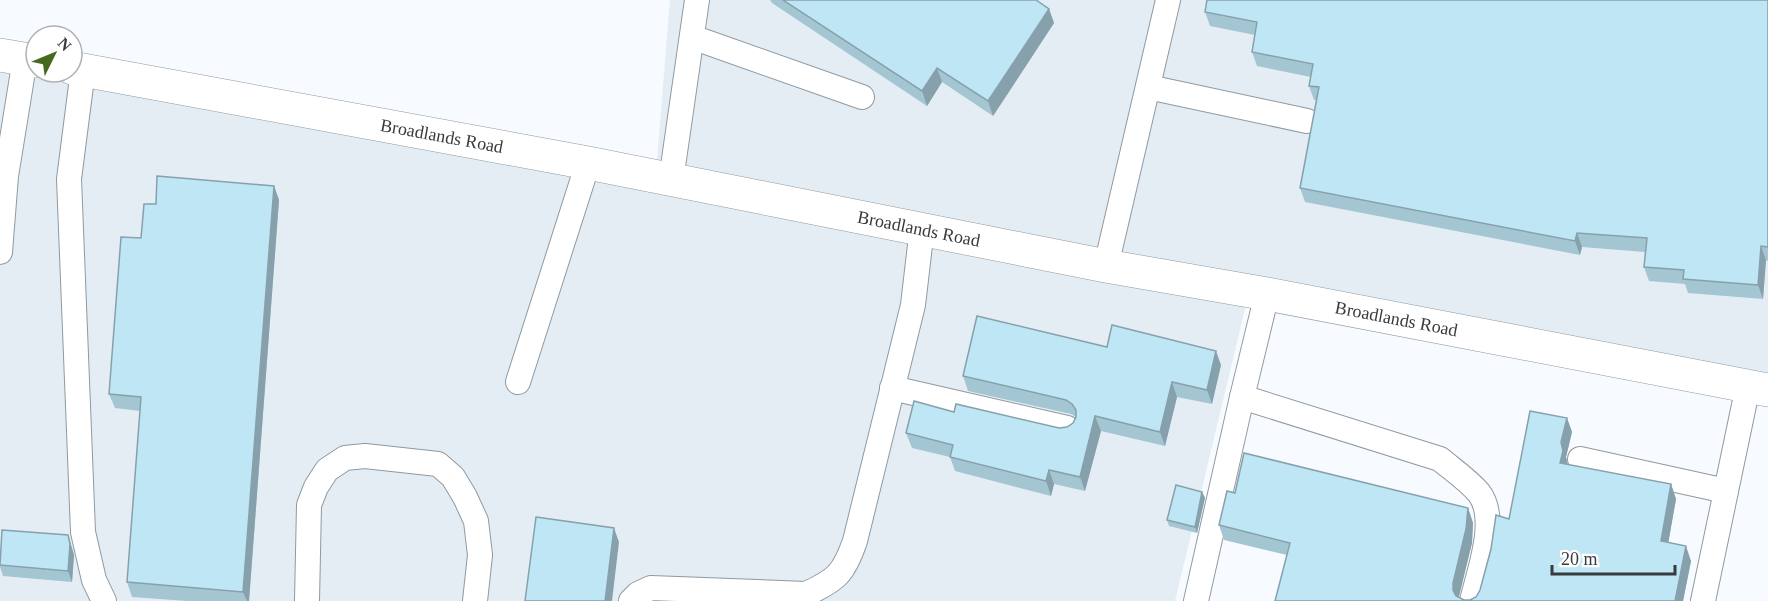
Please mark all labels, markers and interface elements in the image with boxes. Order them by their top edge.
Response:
north arrow [24,24,84,84]
text: N [54,34,75,54]
street label: Broadlands Road [379,115,505,157]
street label: Broadlands Road [856,207,982,251]
street label: Broadlands Road [1333,297,1459,340]
scale bar [1552,538,1675,576]
text: 20 m [1561,549,1598,569]

